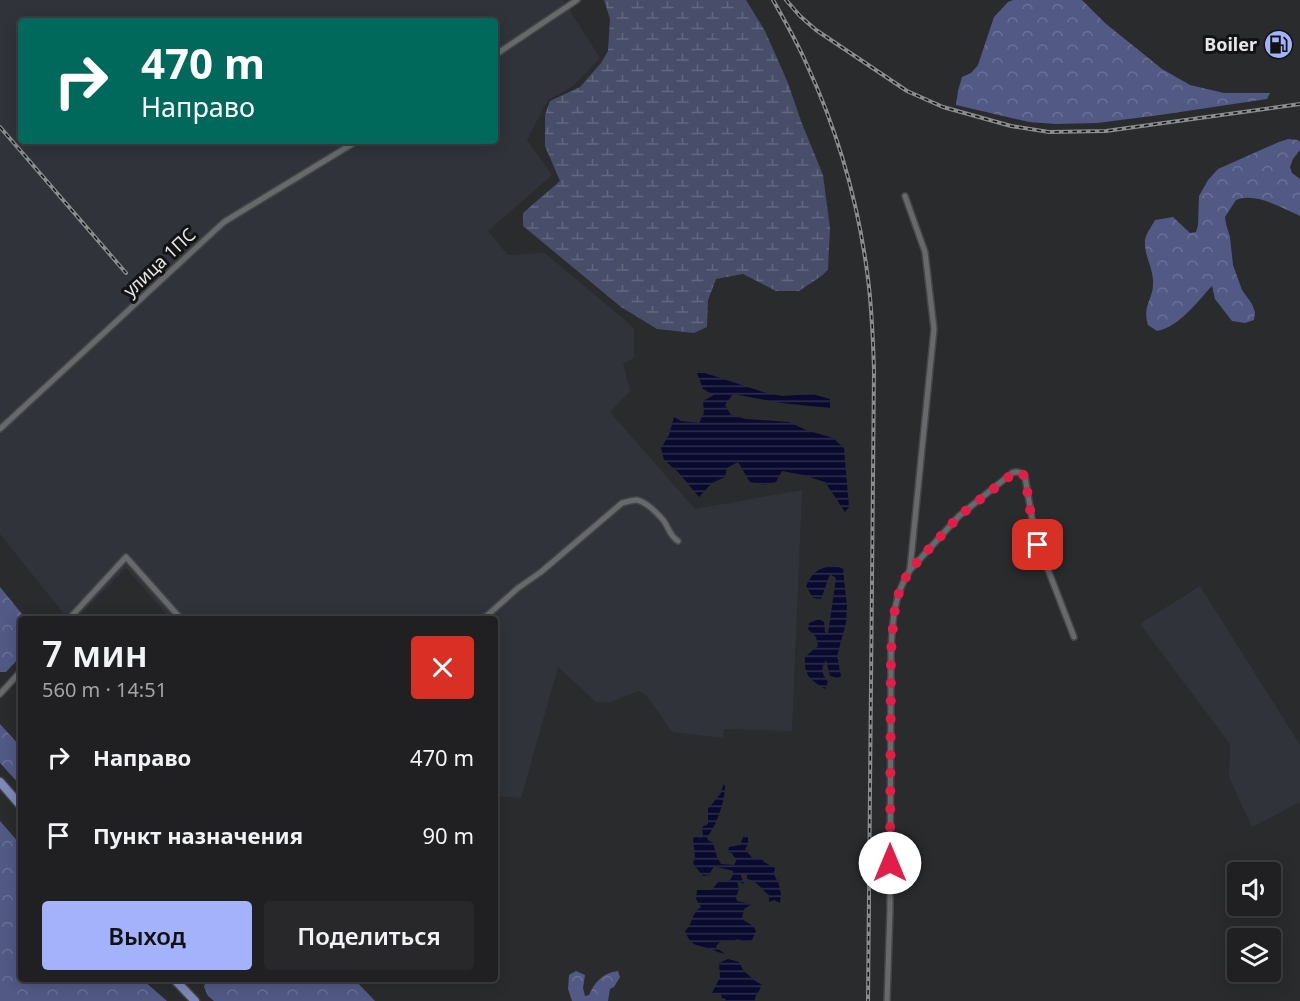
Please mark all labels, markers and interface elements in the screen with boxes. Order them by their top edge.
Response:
fuel station icon: Boiler [1262,28,1294,60]
place label: Boiler [1204,32,1257,56]
text: 470 m [141,34,265,91]
icon: right [42,42,120,120]
text: Направо [141,88,255,125]
street label: улица 1ПС [118,222,200,302]
pin [1012,519,1063,570]
icon: arrive [1021,528,1054,561]
text: 7 мин [42,629,148,678]
button: close [411,636,474,699]
text: 560 m · 14:51 [42,676,167,703]
icon: right [42,741,75,774]
text: Направо [93,742,191,772]
text: 470 m [410,742,474,772]
icon: arrive [42,819,75,852]
text: Пункт назначения [93,820,303,850]
text: 90 m [423,820,474,850]
position arrow [858,831,922,895]
map controls [1227,862,1281,982]
button: sound [1227,862,1281,916]
button: Выход [42,901,252,970]
button: Поделиться [264,901,474,970]
button: layers [1227,928,1281,982]

